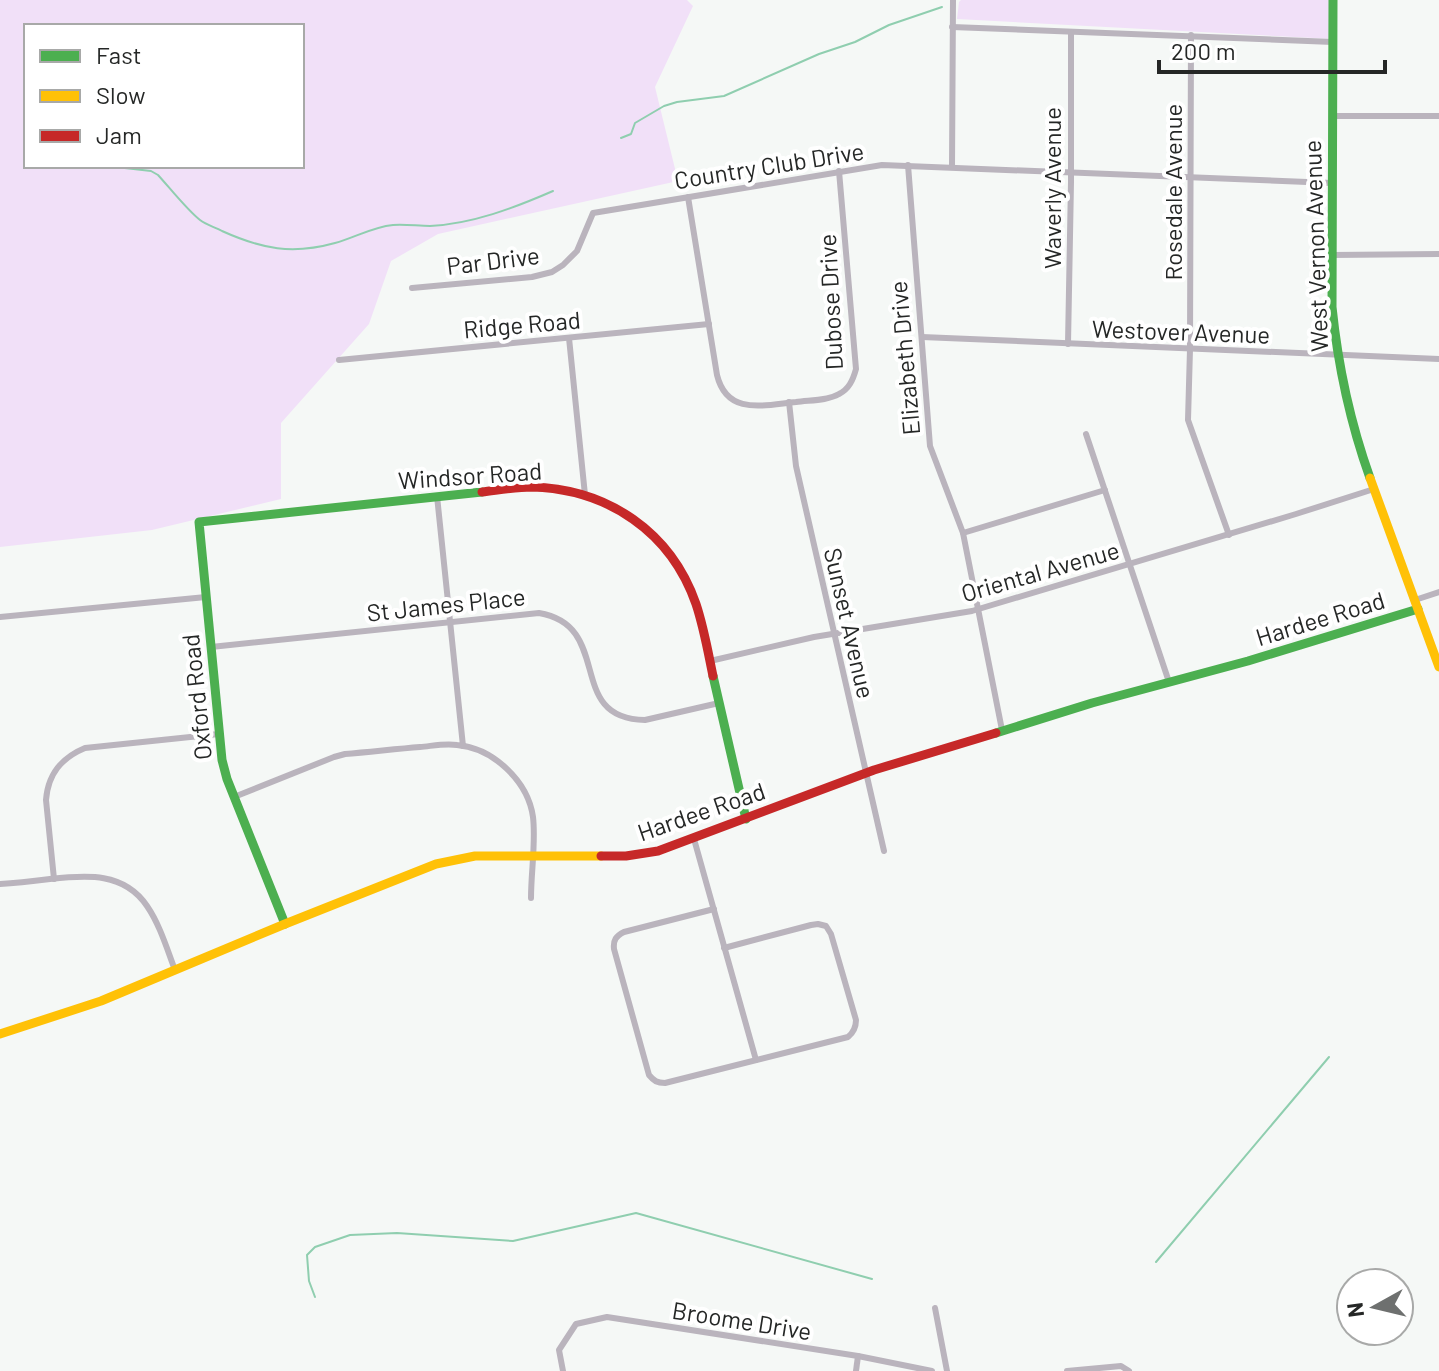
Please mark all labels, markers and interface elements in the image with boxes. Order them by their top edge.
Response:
legend [24,24,304,168]
scale bar [1159,24,1385,74]
text: 200 m [1171,36,1236,65]
text: Fast [96,40,141,69]
text: Slow [96,80,145,109]
street label: Rosedale Avenue [1158,104,1187,280]
street label: Waverly Avenue [1037,107,1066,269]
text: Jam [96,120,142,149]
street label: Country Club Drive [672,136,866,194]
street label: West Vernon Avenue [1297,140,1333,352]
street label: Dubose Drive [812,233,848,371]
street label: Par Drive [445,240,541,280]
street label: Elizabeth Drive [883,280,925,436]
street label: Ridge Road [462,304,582,344]
street label: Westover Avenue [1091,313,1271,349]
street label: Windsor Road [397,456,543,494]
street label: Oriental Avenue [958,535,1122,607]
street label: Sunset Avenue [819,545,881,701]
street label: St James Place [365,581,527,627]
street label: Hardee Road [1252,585,1388,651]
street label: Oxford Road [175,633,217,761]
street label: Hardee Road [633,776,769,846]
north arrow [1335,1267,1415,1347]
street label: Broome Drive [670,1295,814,1345]
text: N [1340,1301,1368,1319]

